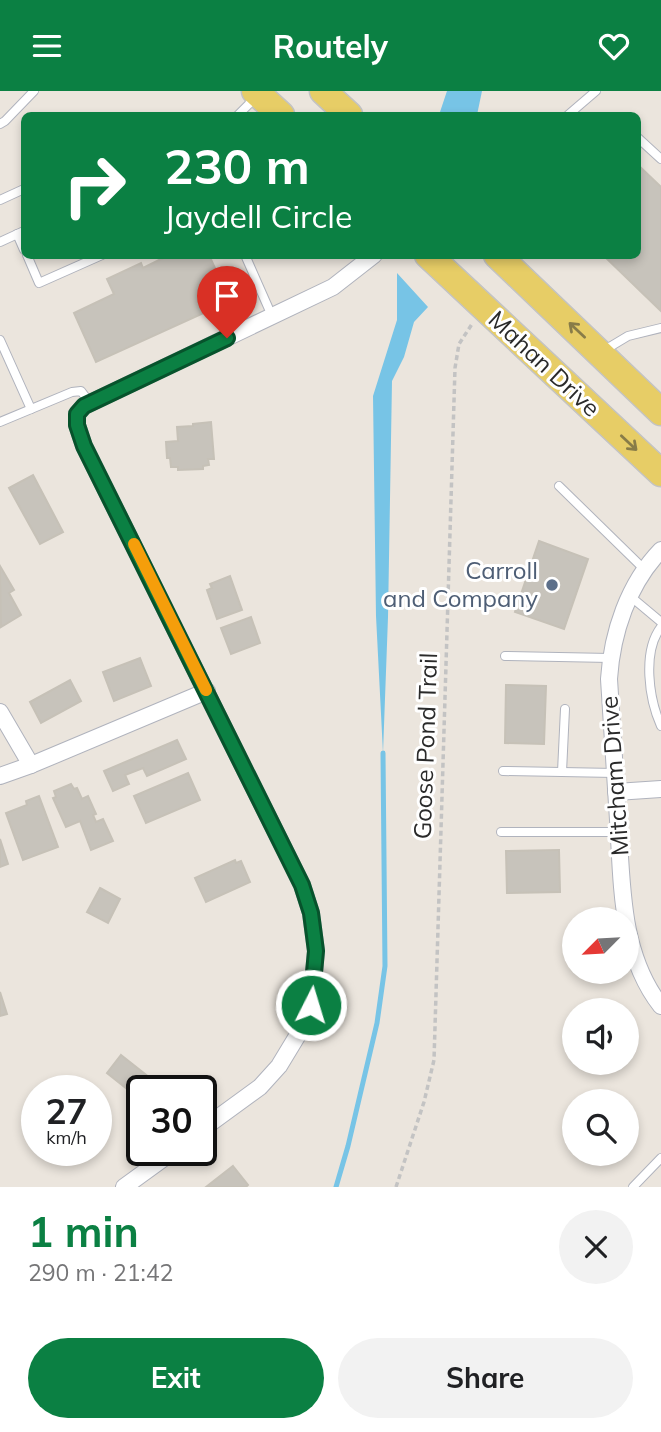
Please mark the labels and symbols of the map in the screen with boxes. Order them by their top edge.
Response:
pin [197,266,257,338]
street label: Mahan Drive [483,304,607,423]
one-way arrow [569,322,586,339]
one-way arrow [620,435,637,452]
place label: Carroll and Company [383,555,538,613]
marker: Carroll and Company [544,577,560,593]
street label: Goose Pond Trail [407,652,443,840]
street label: Mitcham Drive [593,695,635,857]
north arrow [562,907,639,983]
position arrow [274,968,348,1042]
speed limit sign: 30 [126,1075,217,1166]

